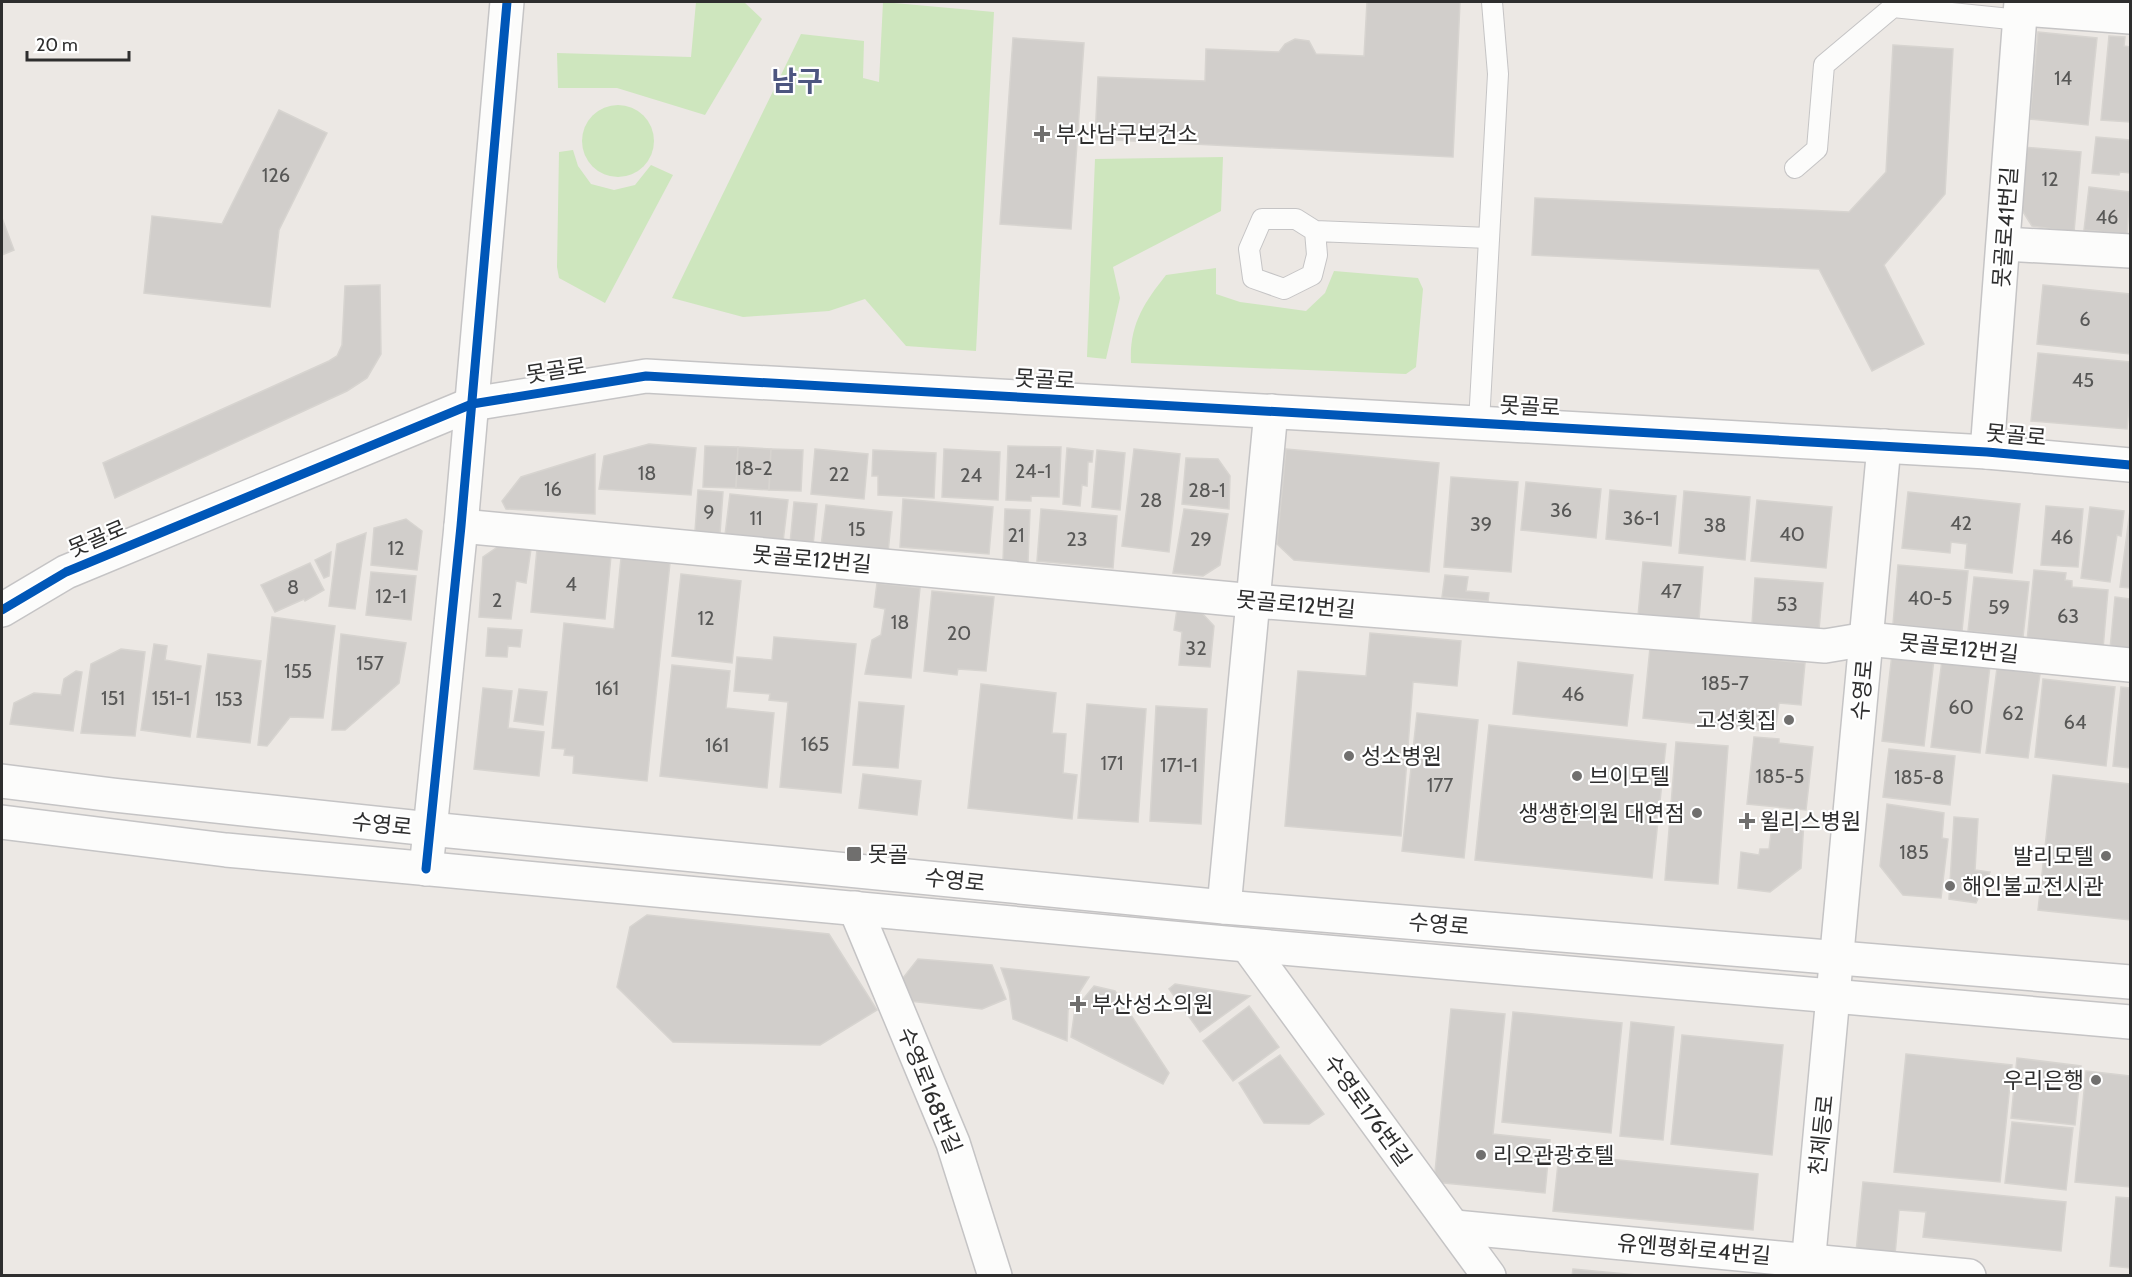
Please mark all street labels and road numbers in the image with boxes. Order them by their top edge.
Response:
street label: 못골로41번길 [1988,166,2023,288]
street label: 못골로 [524,352,588,389]
street label: 못골로 [1014,364,1076,395]
street label: 못골로 [1499,391,1561,422]
street label: 못골로 [1985,419,2047,452]
street label: 못골로 [64,514,130,563]
street label: 못골로12번길 [751,541,873,578]
street label: 못골로12번길 [1235,586,1357,623]
street label: 못골로12번길 [1898,629,2020,668]
street label: 수영로 [1846,659,1879,721]
street label: 수영로 [350,808,414,841]
street label: 수영로 [923,864,987,897]
street label: 수영로 [1408,908,1470,941]
street label: 수영로168번길 [892,1023,967,1157]
street label: 수영로176번길 [1318,1049,1417,1171]
street label: 천제등로 [1804,1093,1839,1177]
street label: 유엔평화로4번길 [1616,1229,1772,1270]

